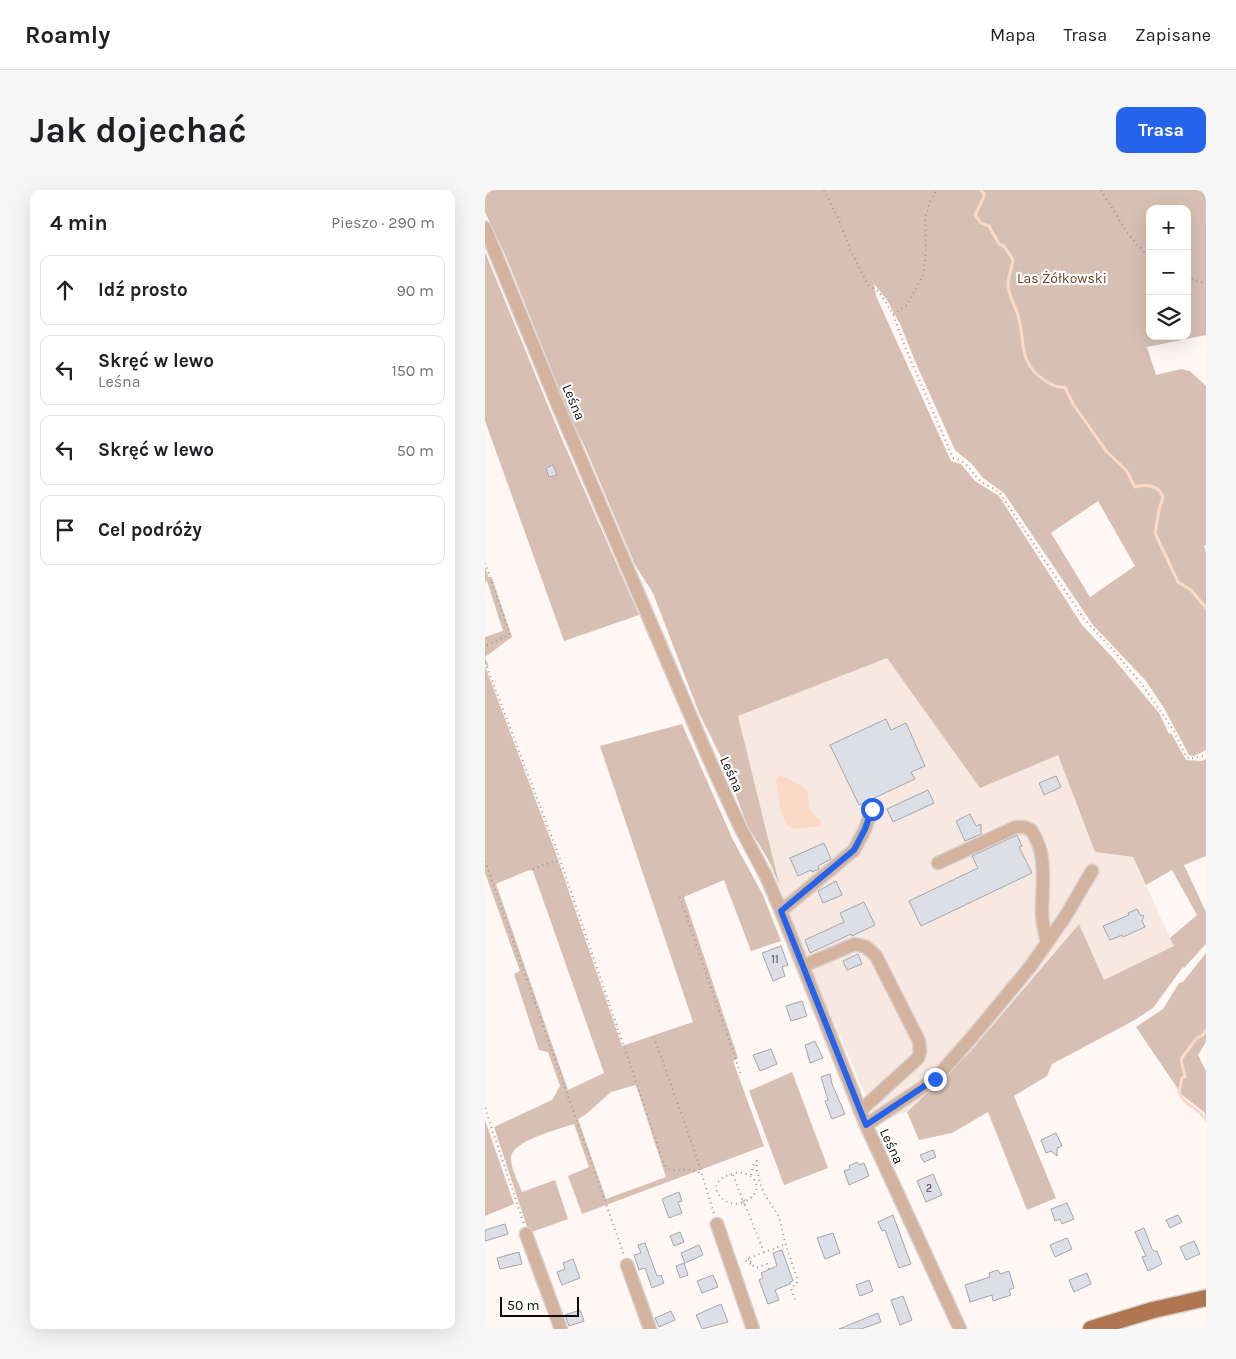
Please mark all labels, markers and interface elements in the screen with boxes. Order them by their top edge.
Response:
text: Roamly [25,21,110,49]
text: Mapa [990,24,1036,46]
text: Trasa [1064,24,1107,46]
text: Zapisane [1135,24,1211,46]
button: Trasa [1116,107,1206,153]
text: Jak dojechać [30,110,246,151]
map controls [1146,205,1191,340]
button: + [1146,205,1191,250]
text: 4 min [50,211,108,235]
text: Pieszo · 290 m [331,213,435,232]
button: − [1146,250,1191,295]
park label: Las Żółkowski [1017,270,1107,287]
icon: ahead [51,276,79,304]
text: Idź prosto [98,279,188,301]
text: 90 m [396,281,434,300]
button: layers [1146,295,1191,340]
text: Skręć w lewo [98,350,214,372]
icon: left [51,356,79,384]
text: 150 m [391,361,434,380]
text: Leśna [98,372,141,391]
street label: Leśna [558,382,589,423]
icon: left [51,436,79,464]
text: Skręć w lewo [98,439,214,461]
text: 50 m [397,441,434,460]
icon: arrive [51,516,79,544]
text: Cel podróży [98,519,202,541]
street label: Leśna [716,754,747,795]
route start [861,798,884,821]
house number: 11 [771,953,779,966]
route end [924,1068,947,1091]
street label: Leśna [876,1126,907,1167]
house number: 2 [926,1182,932,1195]
scale bar [500,1294,579,1317]
text: 50 m [507,1297,540,1314]

